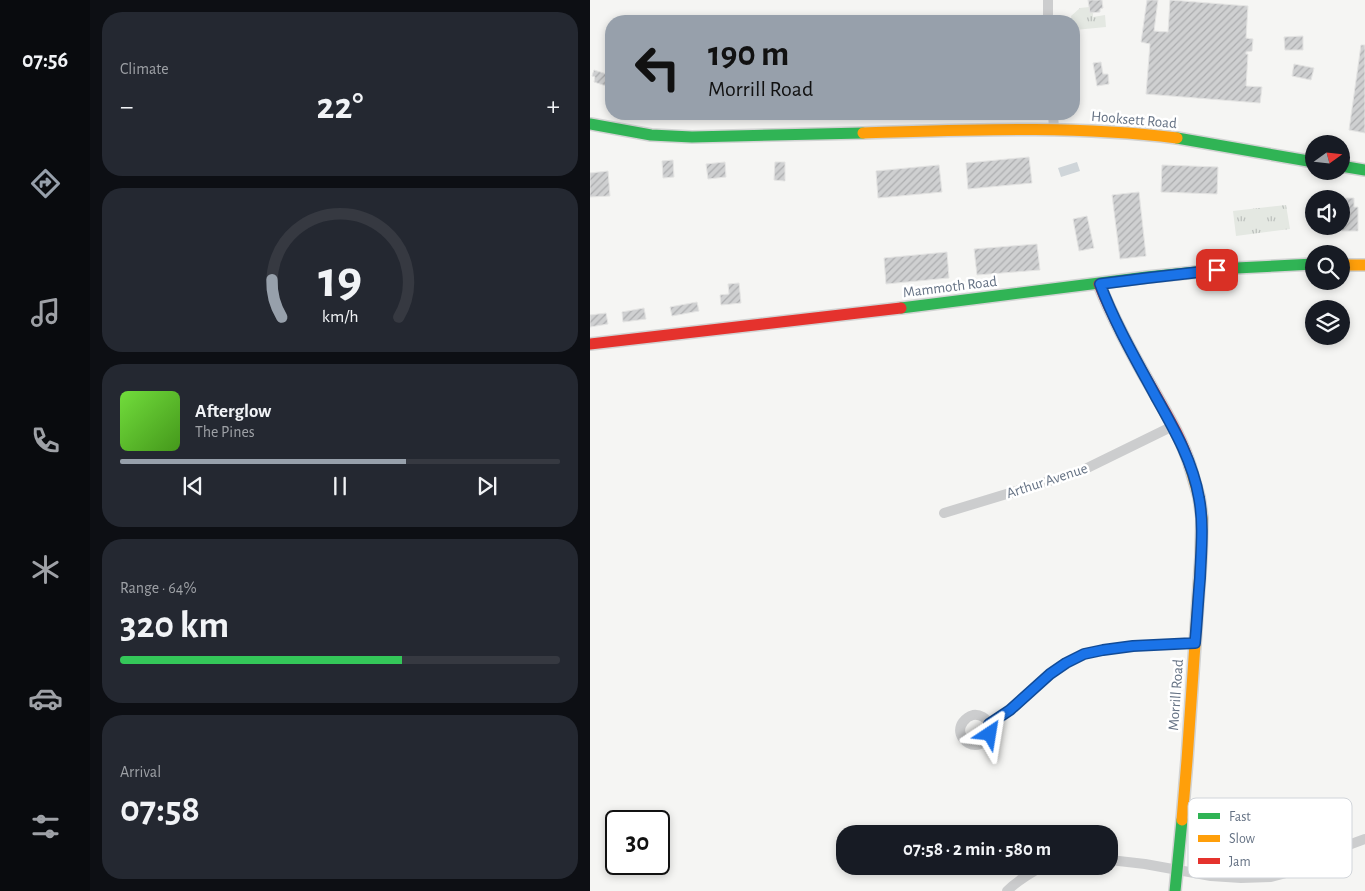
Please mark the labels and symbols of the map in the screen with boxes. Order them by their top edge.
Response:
street label: Hooksett Road [1091,109,1178,131]
north arrow [1305,135,1350,180]
pin [1196,249,1238,291]
street label: Mammoth Road [902,274,998,300]
street label: Arthur Avenue [1005,461,1090,501]
street label: Morrill Road [1166,658,1186,731]
position arrow [963,707,1015,759]
legend [1188,798,1352,878]
speed limit sign: 30 [605,810,670,875]
text: Fast [1229,810,1251,824]
text: Slow [1229,832,1256,846]
text: Jam [1229,855,1251,869]

